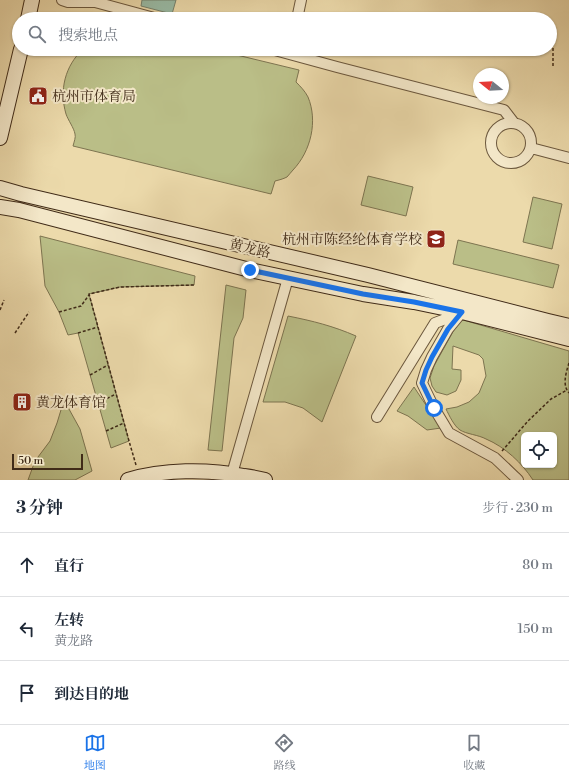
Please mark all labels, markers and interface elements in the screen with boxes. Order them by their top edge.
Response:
search box [12,12,557,56]
icon: search [26,23,48,45]
text: 搜索地点 [58,26,118,45]
north arrow [473,68,509,104]
public building icon: 杭州市体育局 [27,85,49,107]
place label: 杭州市体育局 [52,88,136,106]
school or university icon: 杭州市陈经纶体育学校 [425,228,447,250]
place label: 杭州市陈经纶体育学校 [282,231,422,249]
street label: 黄龙路 [227,235,272,262]
route end [241,261,259,279]
building icon: 黄龙体育馆 [11,391,33,413]
place label: 黄龙体育馆 [36,394,106,412]
route start [425,399,443,417]
map controls [521,432,557,468]
button: locate [521,432,557,468]
scale bar [12,452,83,471]
text: 50 m [18,454,43,468]
text: 3 分钟 [16,497,63,519]
text: 步行 · 230 m [482,500,553,516]
icon: ahead [16,554,38,576]
text: 直行 [54,557,84,576]
text: 80 m [522,557,553,573]
text: 左转 [54,611,84,630]
icon: left [16,618,38,640]
text: 150 m [518,621,553,637]
text: 黄龙路 [54,633,93,649]
icon: arrive [16,682,38,704]
text: 到达目的地 [54,685,129,704]
tab: 地图 [84,732,106,773]
tab: 路线 [273,732,295,773]
tab: 收藏 [463,732,485,773]

